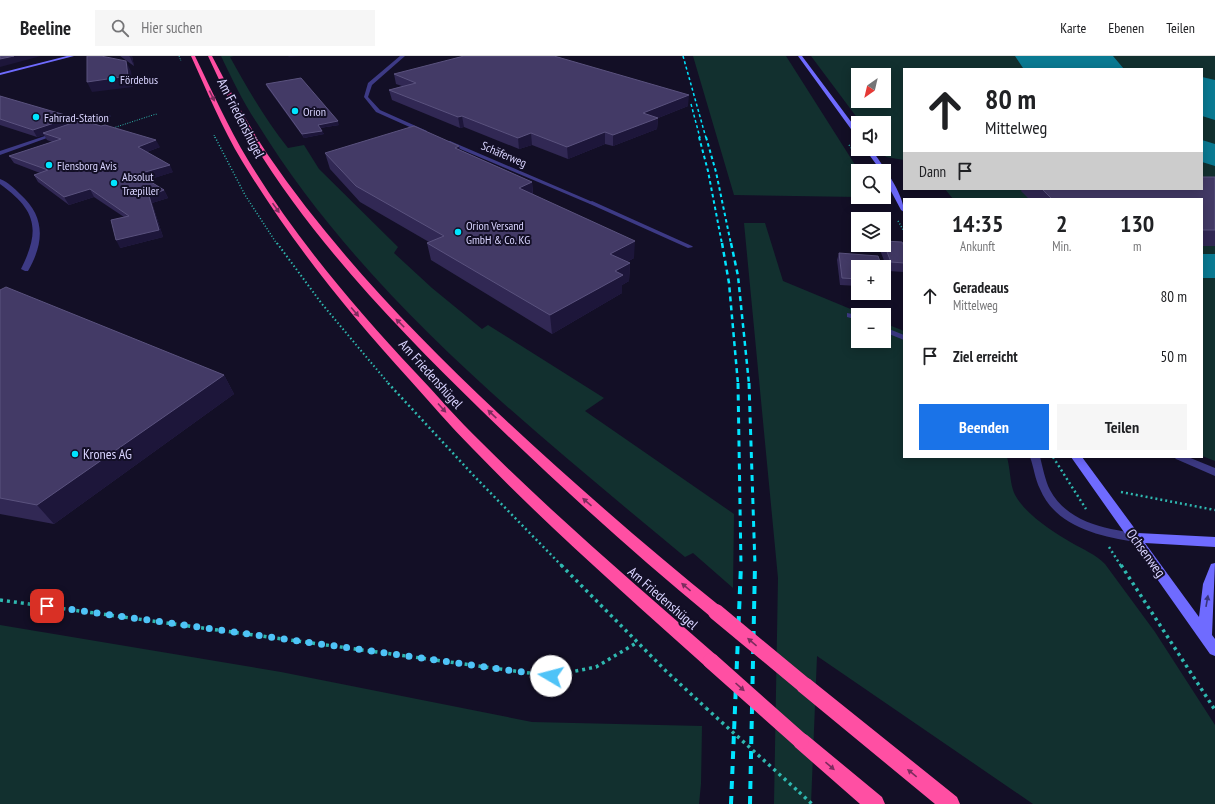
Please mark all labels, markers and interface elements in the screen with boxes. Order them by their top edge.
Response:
search box [95,10,375,46]
text: Beeline [20,16,71,40]
icon: search [109,17,131,39]
text: Hier suchen [141,18,202,37]
text: Karte [1060,19,1086,37]
text: Ebenen [1108,19,1144,37]
text: Teilen [1166,19,1195,37]
north arrow [851,68,891,108]
map controls [851,68,891,348]
place label: Fördebus [120,72,158,87]
marker: Fördebus [107,74,117,84]
street label: Am Friedenshügel [213,75,269,162]
text: 80 m [985,80,1036,117]
icon: ahead [919,84,971,136]
one-way arrow [209,90,215,101]
place label: Orion [303,104,326,119]
marker: Orion [290,106,300,116]
place label: Fahrrad-Station [44,110,109,125]
marker: Fahrrad-Station [31,112,41,122]
button: sound [851,116,891,156]
text: Mittelweg [985,116,1047,139]
street label: Schäferweg [479,138,529,170]
place label: Flensborg Avis [57,158,117,173]
marker: Flensborg Avis [44,160,54,170]
icon: arrive [954,160,976,182]
text: Dann [919,162,946,181]
button: search [851,164,891,204]
place label: Absolut Træpiller [122,169,160,198]
marker: Absolut Træpiller [109,178,119,188]
one-way arrow [272,203,280,213]
text: 14:35 [952,208,1004,239]
text: 2 [1056,208,1067,239]
text: 130 [1120,208,1154,239]
button: layers [851,212,891,252]
place label: Orion Versand GmbH & Co. KG [466,218,530,247]
marker: Orion Versand GmbH & Co. KG [453,227,463,237]
text: Ankunft [960,238,995,255]
text: Min. [1052,238,1071,255]
text: m [1133,238,1141,255]
button: + [851,260,891,300]
text: Geradeaus [953,278,1009,297]
icon: ahead [919,285,941,307]
text: 80 m [1161,287,1187,306]
text: Mittelweg [953,297,998,314]
one-way arrow [350,306,359,317]
button: − [851,308,891,348]
one-way arrow [395,318,405,327]
street label: Am Friedenshügel [395,336,467,413]
icon: arrive [919,345,941,367]
text: Ziel erreicht [953,347,1018,366]
text: 50 m [1161,347,1187,366]
one-way arrow [437,403,447,413]
button: Beenden [919,404,1049,450]
button: Teilen [1057,404,1187,450]
one-way arrow [487,409,497,419]
place label: Krones AG [83,445,132,463]
marker: Krones AG [70,449,80,459]
one-way arrow [582,498,593,507]
street label: Ochsenweg [1122,525,1170,581]
street label: Am Friedenshügel [624,563,702,634]
one-way arrow [680,583,691,592]
pin [30,589,64,623]
icon: arrive [36,595,58,617]
one-way arrow [1204,595,1210,608]
one-way arrow [747,638,758,647]
position arrow [530,655,572,697]
one-way arrow [735,682,745,691]
one-way arrow [825,762,836,771]
one-way arrow [907,769,918,778]

